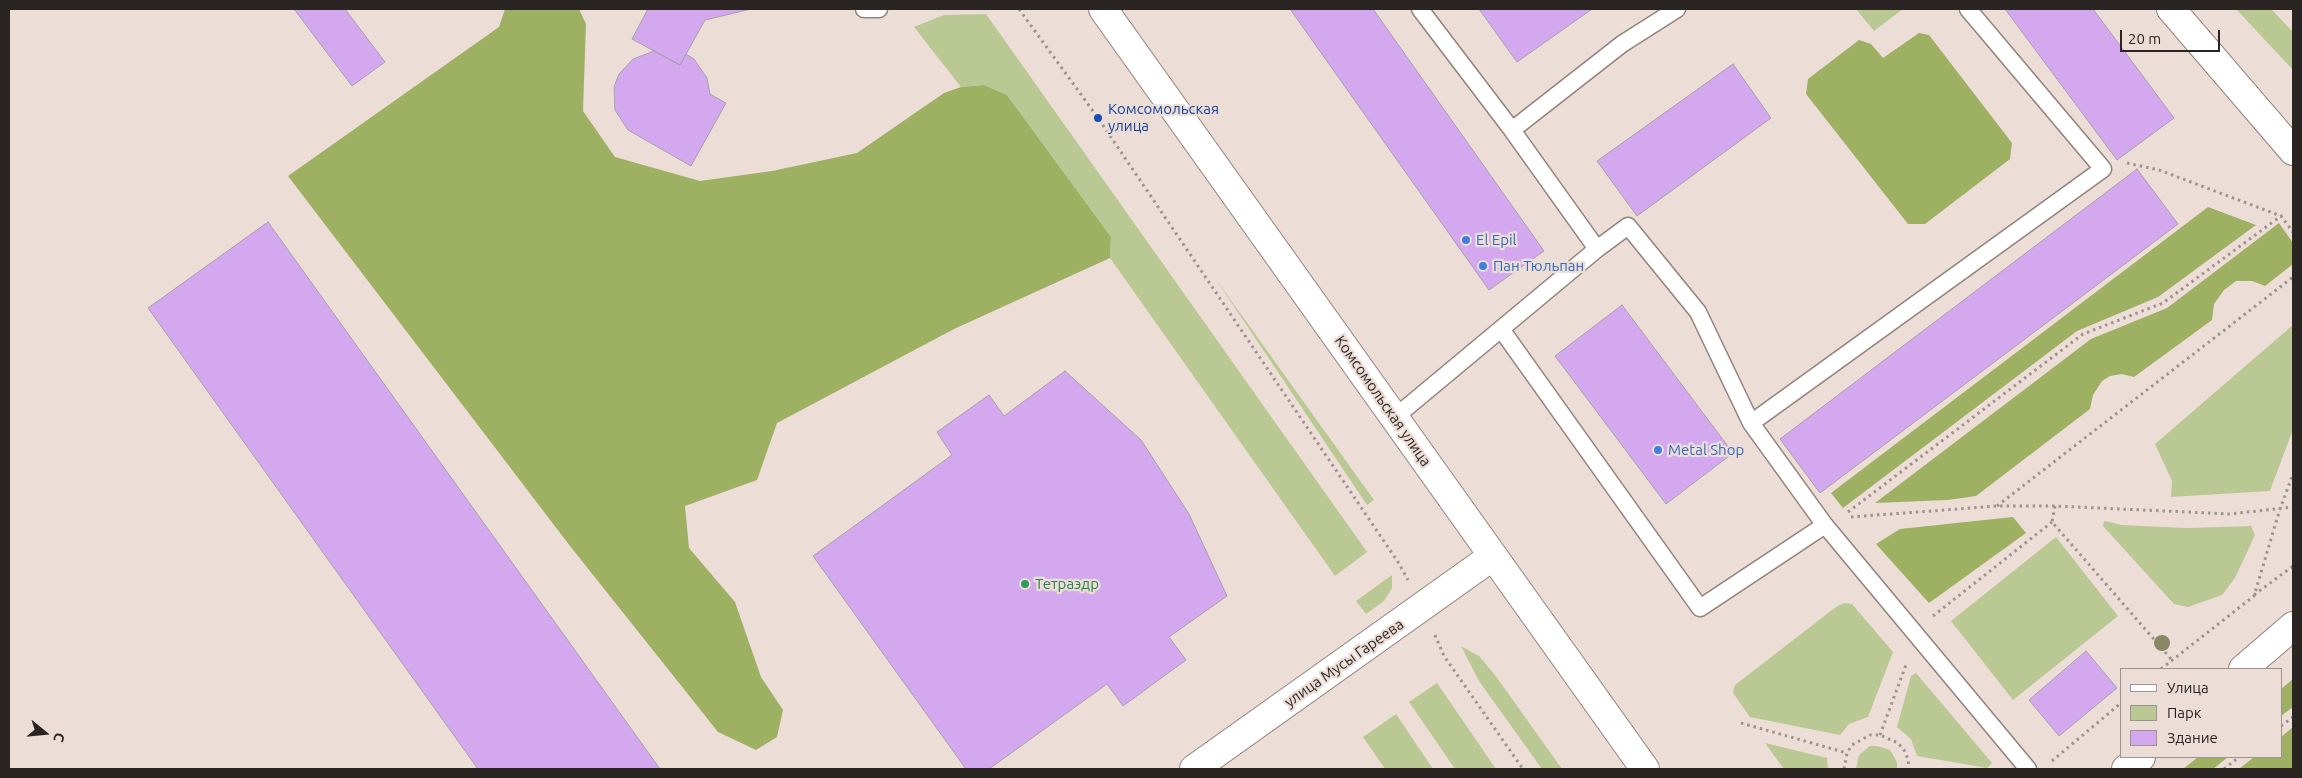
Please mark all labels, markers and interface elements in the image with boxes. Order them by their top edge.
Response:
scale bar [2122,20,2222,52]
text: 20 m [2128,30,2161,47]
place label: Комсомольская улица [1108,100,1219,135]
marker: Комсомольская улица [1092,112,1104,124]
place label: El Epil [1476,231,1517,249]
marker: El Epil [1460,234,1472,246]
place label: Пан Тюльпан [1493,257,1584,275]
marker: Пан Тюльпан [1477,260,1489,272]
street label: Комсомольская улица [1331,332,1435,470]
place label: Metal Shop [1668,441,1744,459]
marker: Metal Shop [1652,444,1664,456]
place label: Тетраэдр [1035,575,1099,593]
marker: Тетраэдр [1019,578,1031,590]
street label: улица Мусы Гареева [1281,615,1407,711]
legend [2120,668,2282,758]
text: Улица [2167,679,2209,696]
text: Парк [2167,704,2202,721]
north arrow [20,708,70,758]
text: Здание [2167,729,2218,746]
text: С [50,731,68,744]

